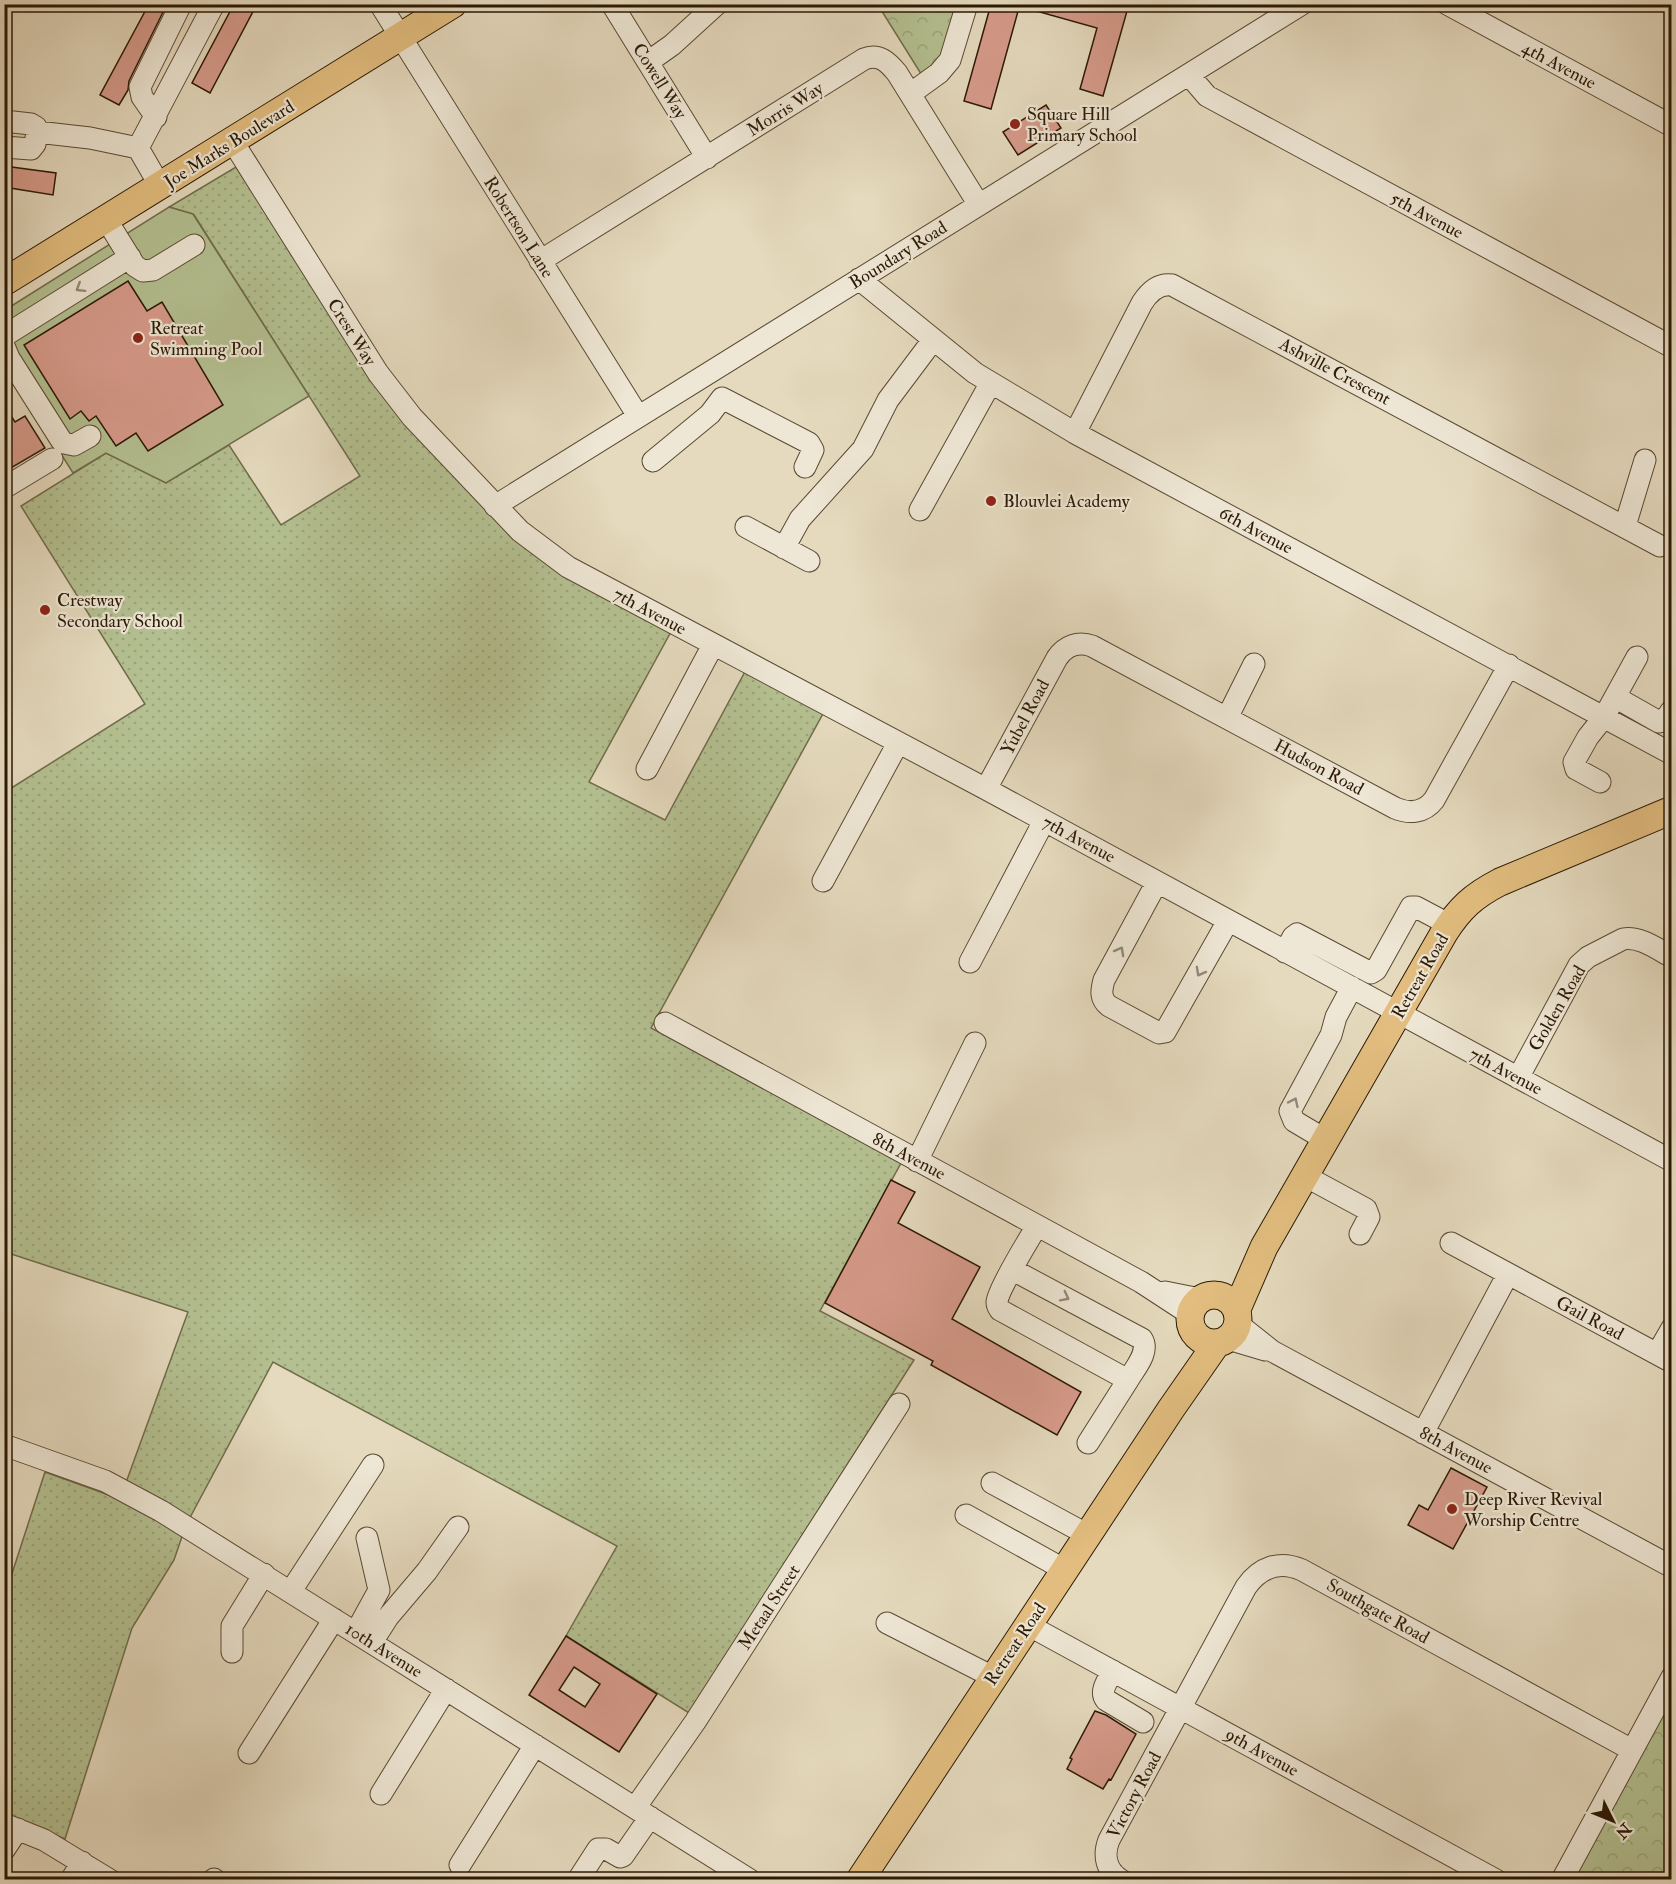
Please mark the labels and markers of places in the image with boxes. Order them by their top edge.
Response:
place label: Square Hill Primary School [1027,103,1138,147]
marker: Square Hill Primary School [1008,117,1022,131]
place label: Retreat Swimming Pool [150,317,263,361]
marker: Retreat Swimming Pool [131,331,145,345]
place label: Blouvlei Academy [1003,490,1131,513]
marker: Blouvlei Academy [984,494,998,508]
place label: Crestway Secondary School [57,589,183,633]
marker: Crestway Secondary School [38,603,52,617]
place label: Deep River Revival Worship Centre [1463,1488,1603,1532]
marker: Deep River Revival Worship Centre [1445,1502,1459,1516]

